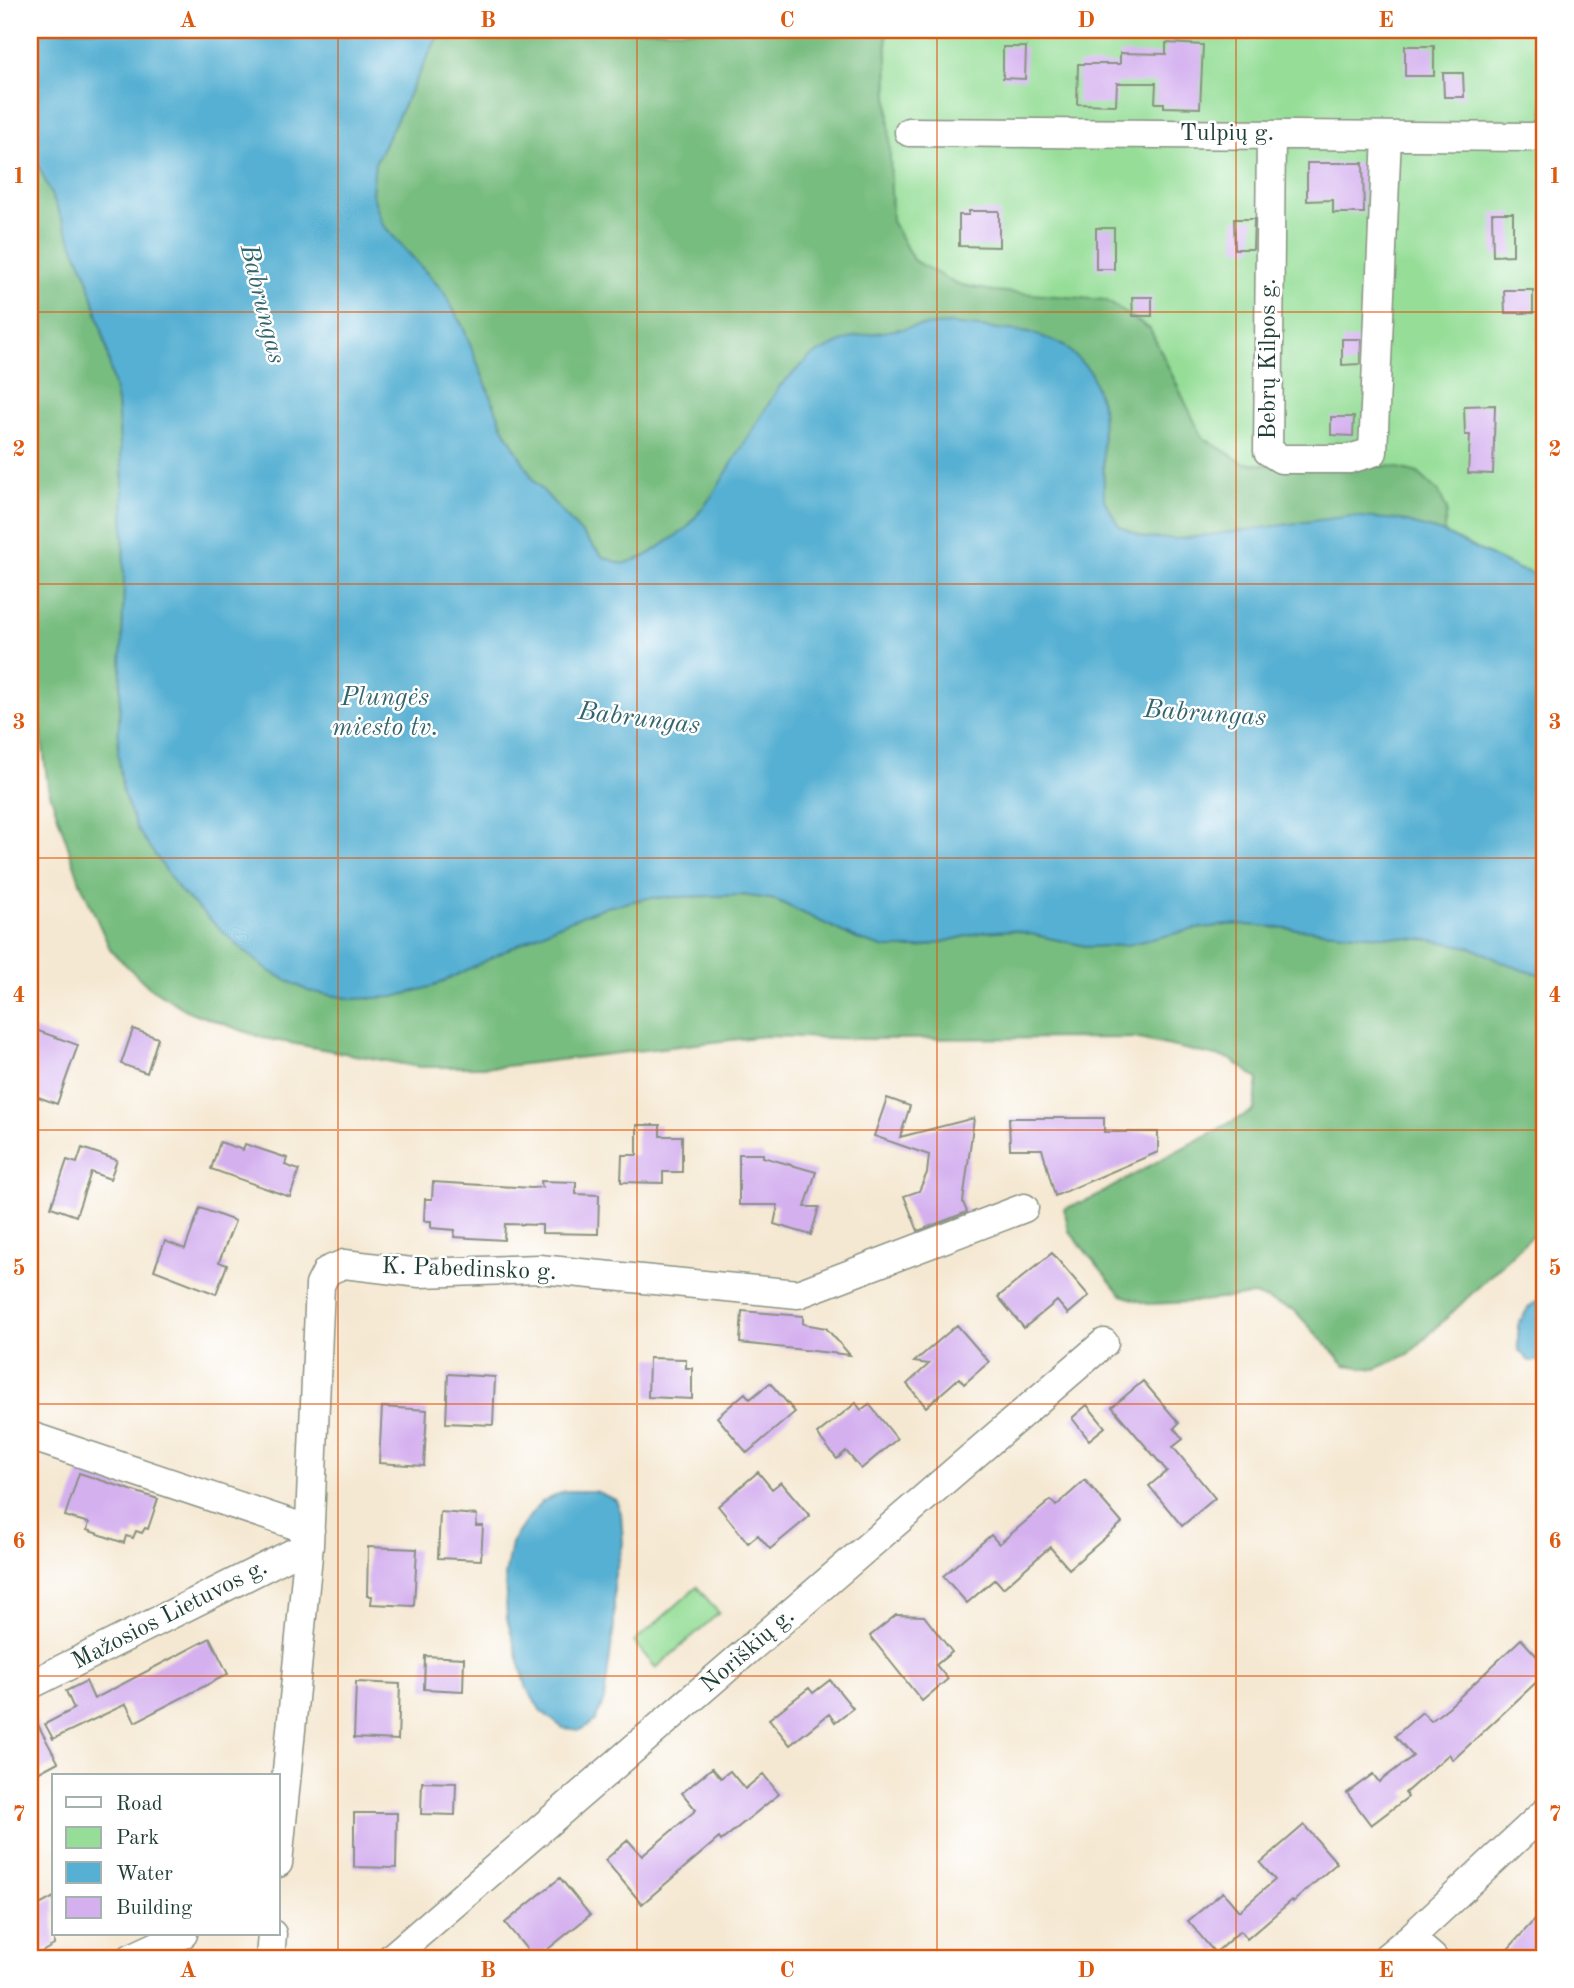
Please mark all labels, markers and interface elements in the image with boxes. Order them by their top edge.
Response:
text: A [179,9,197,32]
text: B [480,9,496,32]
text: C [779,9,795,32]
text: D [1077,9,1095,32]
text: E [1378,9,1394,32]
street label: Tulpių g. [1180,122,1274,146]
text: 1 [12,165,26,188]
text: 1 [1548,165,1562,188]
water label: Babrungas [234,240,289,367]
street label: Bebrų Kilpos g. [1257,278,1281,440]
text: 2 [12,438,26,461]
text: 2 [1548,438,1562,461]
water label: Plungės miesto tv. [332,685,438,741]
water label: Babrungas [1142,697,1267,731]
water label: Babrungas [576,699,702,739]
text: 3 [12,711,26,734]
text: 3 [1548,711,1562,734]
text: 4 [12,984,26,1007]
text: 4 [1548,984,1562,1007]
street label: K. Pabedinsko g. [381,1255,557,1285]
text: 5 [12,1257,26,1280]
text: 5 [1548,1257,1562,1280]
text: 6 [12,1530,26,1553]
text: 6 [1548,1530,1562,1553]
street label: Mažosios Lietuvos g. [69,1555,271,1675]
street label: Noriškių g. [697,1604,799,1698]
legend [52,1774,280,1936]
text: Road [116,1794,163,1815]
text: 7 [12,1803,26,1826]
text: 7 [1548,1803,1562,1826]
text: Park [116,1828,159,1849]
text: Water [116,1864,173,1885]
text: Building [116,1898,193,1919]
text: A [179,1959,197,1982]
text: B [480,1959,496,1982]
text: C [779,1959,795,1982]
text: D [1077,1959,1095,1982]
text: E [1378,1959,1394,1982]

